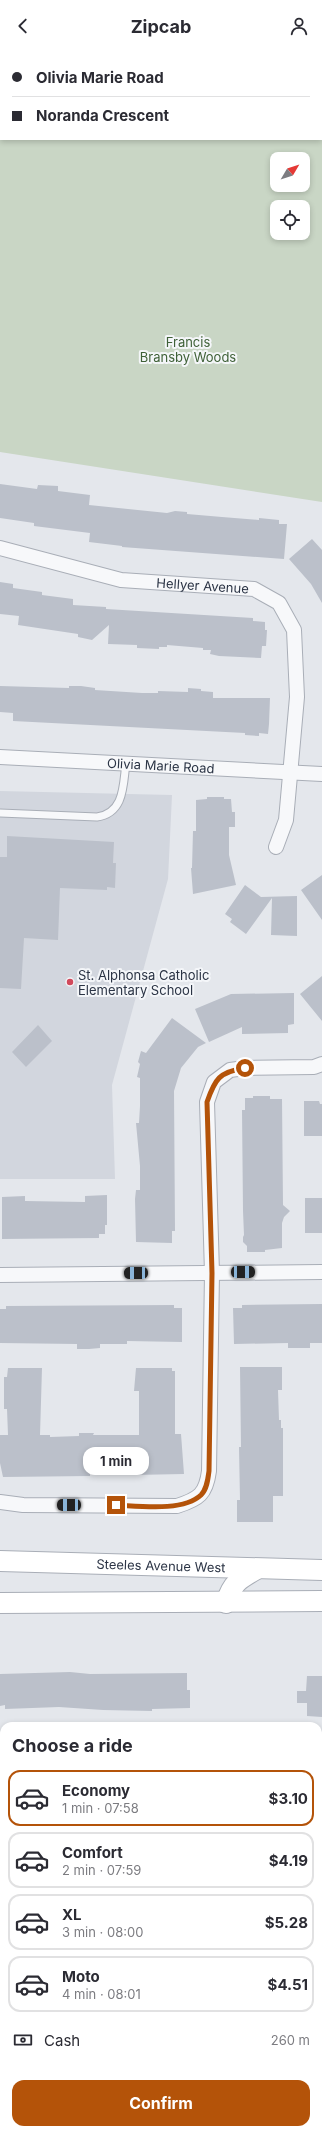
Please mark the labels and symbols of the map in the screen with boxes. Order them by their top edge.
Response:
north arrow [270,152,310,192]
park label: Francis Bransby Woods [140,334,236,365]
street label: Hellyer Avenue [156,574,249,597]
street label: Olivia Marie Road [107,755,215,776]
place label: St. Alphonsa Catholic Elementary School [78,967,209,998]
marker: St. Alphonsa Catholic Elementary School [65,977,75,987]
route start [236,1059,254,1077]
car [231,1266,255,1278]
car [124,1267,148,1279]
callout: 1 min [83,1447,149,1475]
route end [107,1496,125,1514]
car [57,1499,81,1511]
street label: Steeles Avenue West [96,1556,226,1575]

